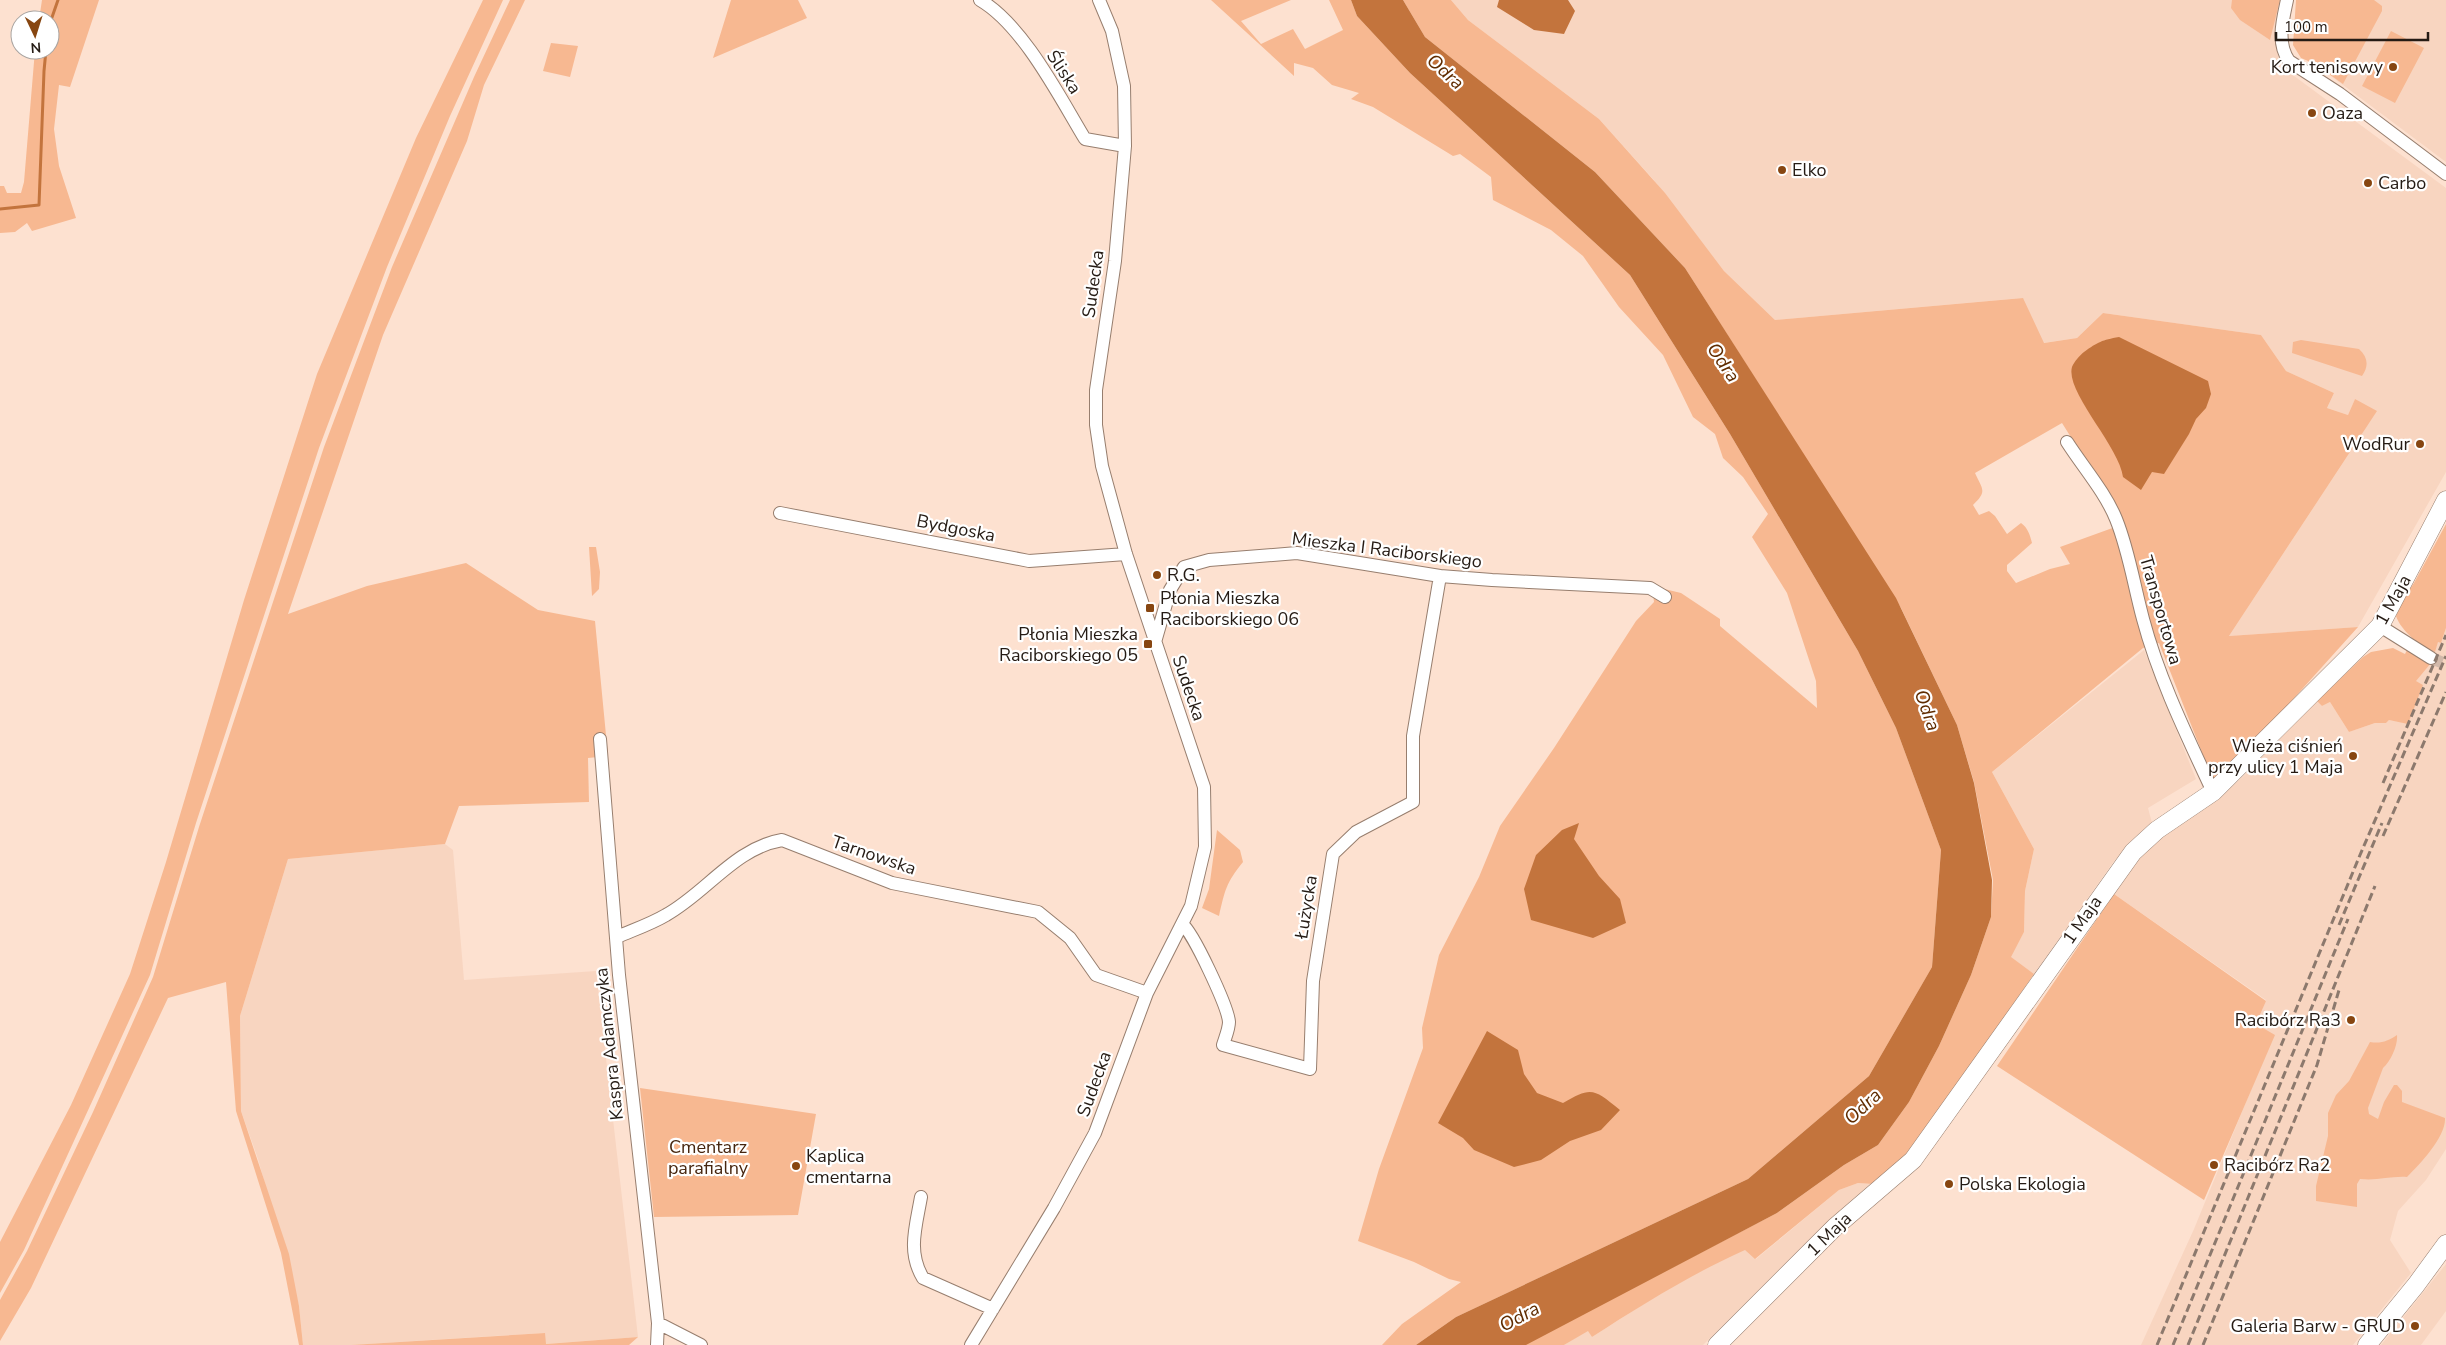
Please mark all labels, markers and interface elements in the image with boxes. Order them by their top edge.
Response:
north arrow [10,10,60,60]
scale bar [2276,10,2428,42]
text: 100 m [2284,17,2328,37]
text: N [30,38,42,57]
street label: Śliska [1041,45,1087,99]
water label: Odra [1421,48,1470,96]
place label: Kort tenisowy [2271,55,2384,79]
marker: Kort tenisowy [2387,61,2399,73]
place label: Oaza [2322,101,2363,125]
marker: Oaza [2306,107,2318,119]
place label: Elko [1792,158,1827,182]
marker: Elko [1776,164,1788,176]
place label: Carbo [2378,171,2426,195]
marker: Carbo [2362,177,2374,189]
street label: Sudecka [1076,249,1110,319]
water label: Odra [1701,338,1746,387]
place label: WodRur [2342,432,2411,456]
marker: WodRur [2414,438,2426,450]
street label: Bydgoska [915,509,997,547]
street label: Mieszka I Raciborskiego [1291,526,1483,574]
street label: Transportowa [2134,553,2188,667]
place label: R.G. [1167,563,1200,587]
marker: R.G. [1151,569,1163,581]
street label: 1 Maja [2369,570,2417,630]
place label: Płonia Mieszka Raciborskiego 06 [1160,586,1299,631]
marker: Płonia Mieszka Raciborskiego 06 [1144,602,1156,614]
place label: Płonia Mieszka Raciborskiego 05 [999,622,1138,667]
marker: Płonia Mieszka Raciborskiego 05 [1142,638,1154,650]
street label: Sudecka [1167,652,1211,724]
water label: Odra [1908,686,1947,735]
place label: Wieża ciśnień przy ulicy 1 Maja [2208,734,2343,779]
marker: Wieża ciśnień przy ulicy 1 Maja [2347,750,2359,762]
street label: Tarnowska [829,829,919,881]
street label: Łużycka [1289,874,1323,941]
street label: 1 Maja [2057,891,2107,949]
street label: Kaspra Adamczyka [589,967,629,1121]
place label: Racibórz Ra3 [2235,1008,2341,1032]
marker: Racibórz Ra3 [2345,1014,2357,1026]
street label: Sudecka [1071,1048,1117,1120]
water label: Odra [1838,1083,1887,1131]
park label: Cmentarz parafialny [668,1135,749,1180]
place label: Kaplica cmentarna [806,1144,892,1189]
place label: Racibórz Ra2 [2224,1153,2330,1177]
marker: Racibórz Ra2 [2208,1159,2220,1171]
marker: Kaplica cmentarna [790,1160,802,1172]
place label: Polska Ekologia [1959,1172,2086,1196]
marker: Polska Ekologia [1943,1178,1955,1190]
street label: 1 Maja [1801,1207,1857,1261]
water label: Odra [1495,1295,1544,1338]
place label: Galeria Barw - GRUD [2231,1314,2405,1338]
marker: Galeria Barw - GRUD [2409,1320,2421,1332]

